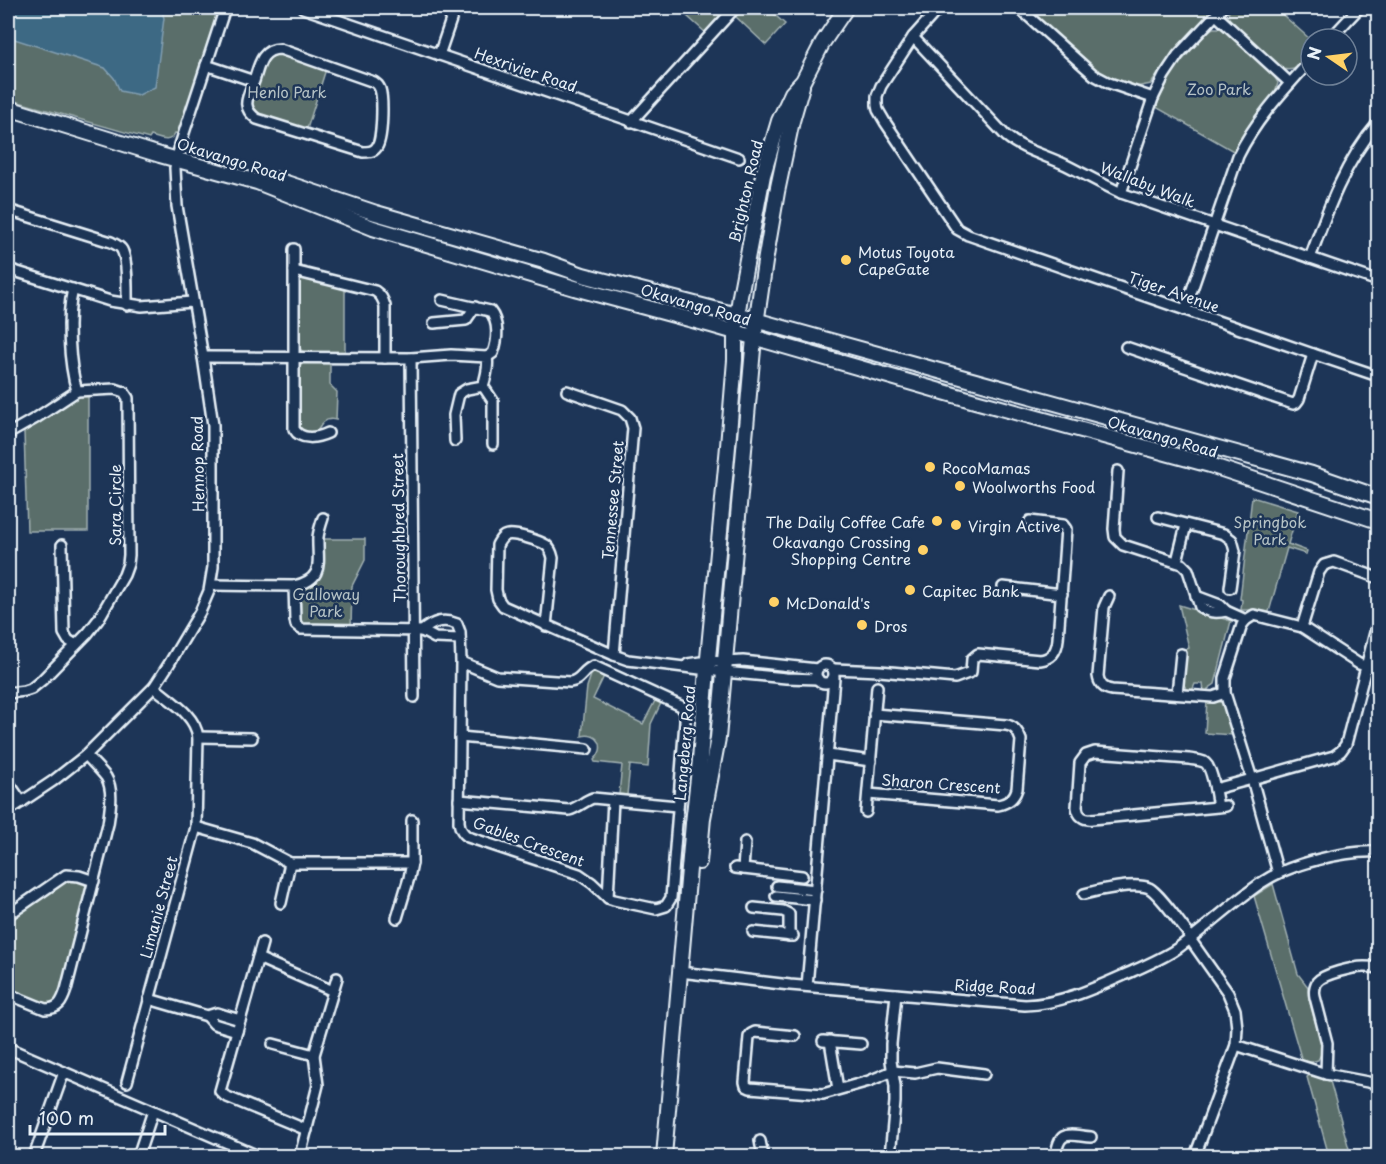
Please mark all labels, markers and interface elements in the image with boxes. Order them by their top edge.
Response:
north arrow [1299,27,1359,87]
street label: Hexrivier Road [472,41,580,97]
text: N [1300,44,1327,62]
park label: Zoo Park [1187,77,1251,100]
park label: Henlo Park [247,80,327,103]
street label: Okavango Road [174,131,290,187]
street label: Brighton Road [722,137,768,245]
street label: Wallaby Walk [1097,155,1199,213]
place label: Motus Toyota CapeGate [858,240,955,280]
marker: Motus Toyota CapeGate [839,253,853,267]
street label: Tiger Avenue [1125,265,1223,317]
street label: Okavango Road [638,277,754,331]
street label: Okavango Road [1105,409,1221,463]
street label: Hennop Road [185,416,209,512]
street label: Tennessee Street [595,439,629,561]
street label: Thoroughbred Street [385,453,411,603]
place label: RocoMamas [942,456,1030,479]
marker: RocoMamas [923,460,937,474]
street label: Sara Circle [103,464,126,546]
place label: Woolworths Food [972,475,1095,498]
marker: Woolworths Food [953,479,967,493]
place label: The Daily Coffee Cafe [766,510,925,533]
park label: Springbok Park [1233,510,1307,550]
marker: The Daily Coffee Cafe [930,514,944,528]
place label: Virgin Active [968,514,1060,537]
marker: Virgin Active [949,518,963,532]
place label: Okavango Crossing Shopping Centre [772,530,911,570]
marker: Okavango Crossing Shopping Centre [916,543,930,557]
place label: Capitec Bank [922,579,1019,602]
park label: Galloway Park [292,582,360,622]
marker: Capitec Bank [903,583,917,597]
place label: McDonald's [786,591,870,614]
marker: McDonald's [767,595,781,609]
place label: Dros [874,614,908,637]
marker: Dros [855,618,869,632]
street label: Langeberg Road [667,684,701,802]
street label: Sharon Crescent [881,767,1001,799]
street label: Gables Crescent [470,810,588,872]
street label: Limanie Street [133,853,183,961]
street label: Ridge Road [954,972,1036,1000]
scale bar [30,1098,165,1136]
text: 100 m [39,1104,94,1131]

